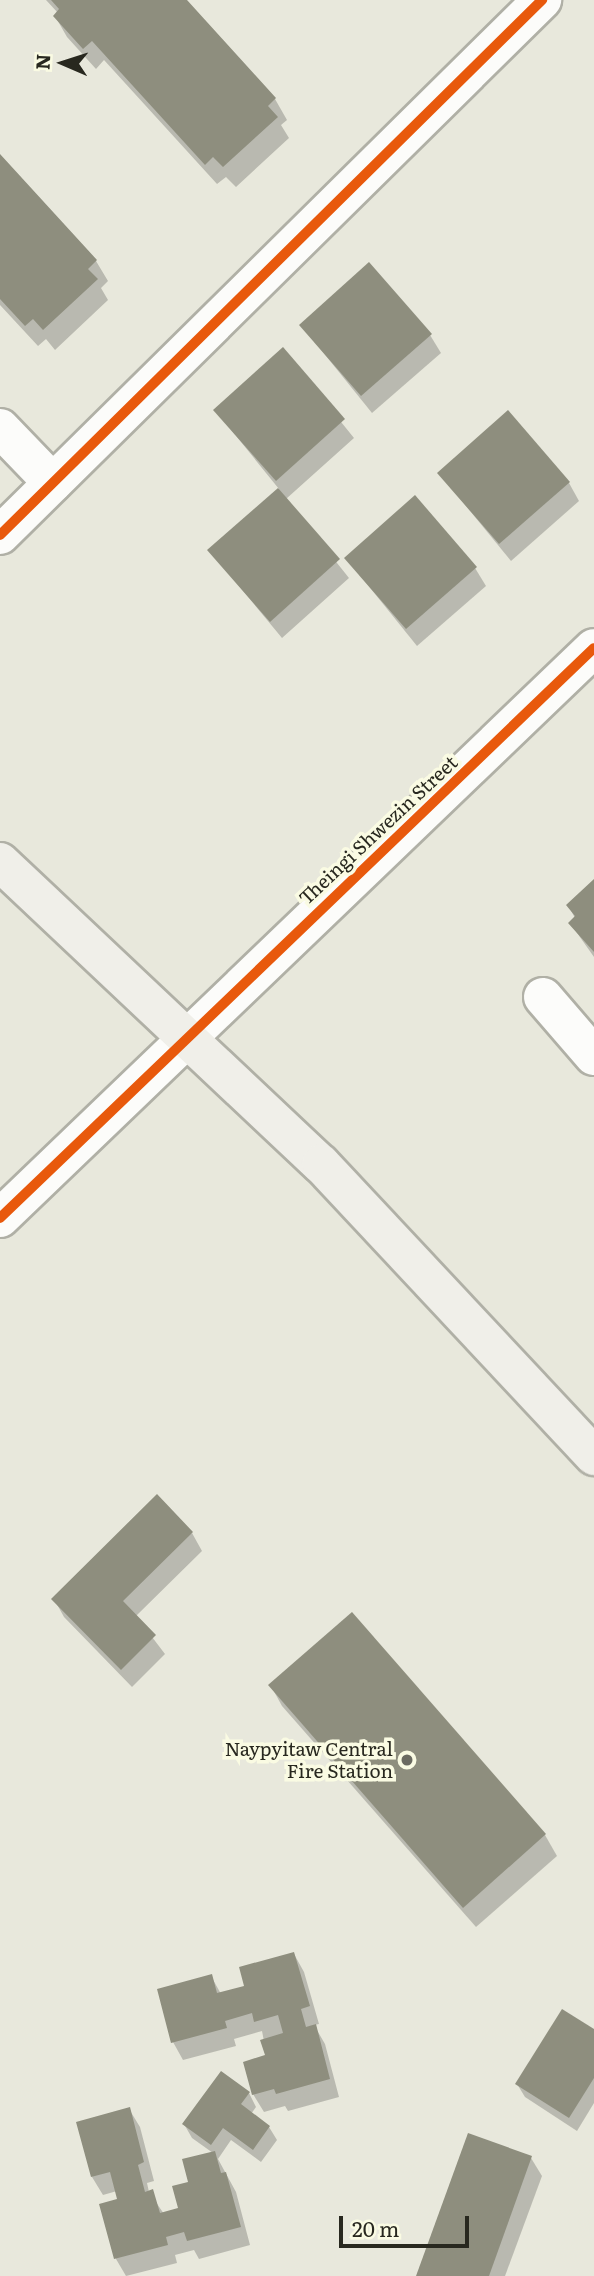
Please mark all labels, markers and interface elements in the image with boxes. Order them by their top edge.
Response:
north arrow [28,28,98,98]
text: N [28,53,56,71]
street label: Theingi Shwezin Street [294,751,462,909]
place label: Naypyitaw Central Fire Station [225,1738,393,1782]
marker: Naypyitaw Central Fire Station [399,1752,415,1768]
scale bar [342,2202,472,2246]
text: 20 m [352,2212,399,2243]

